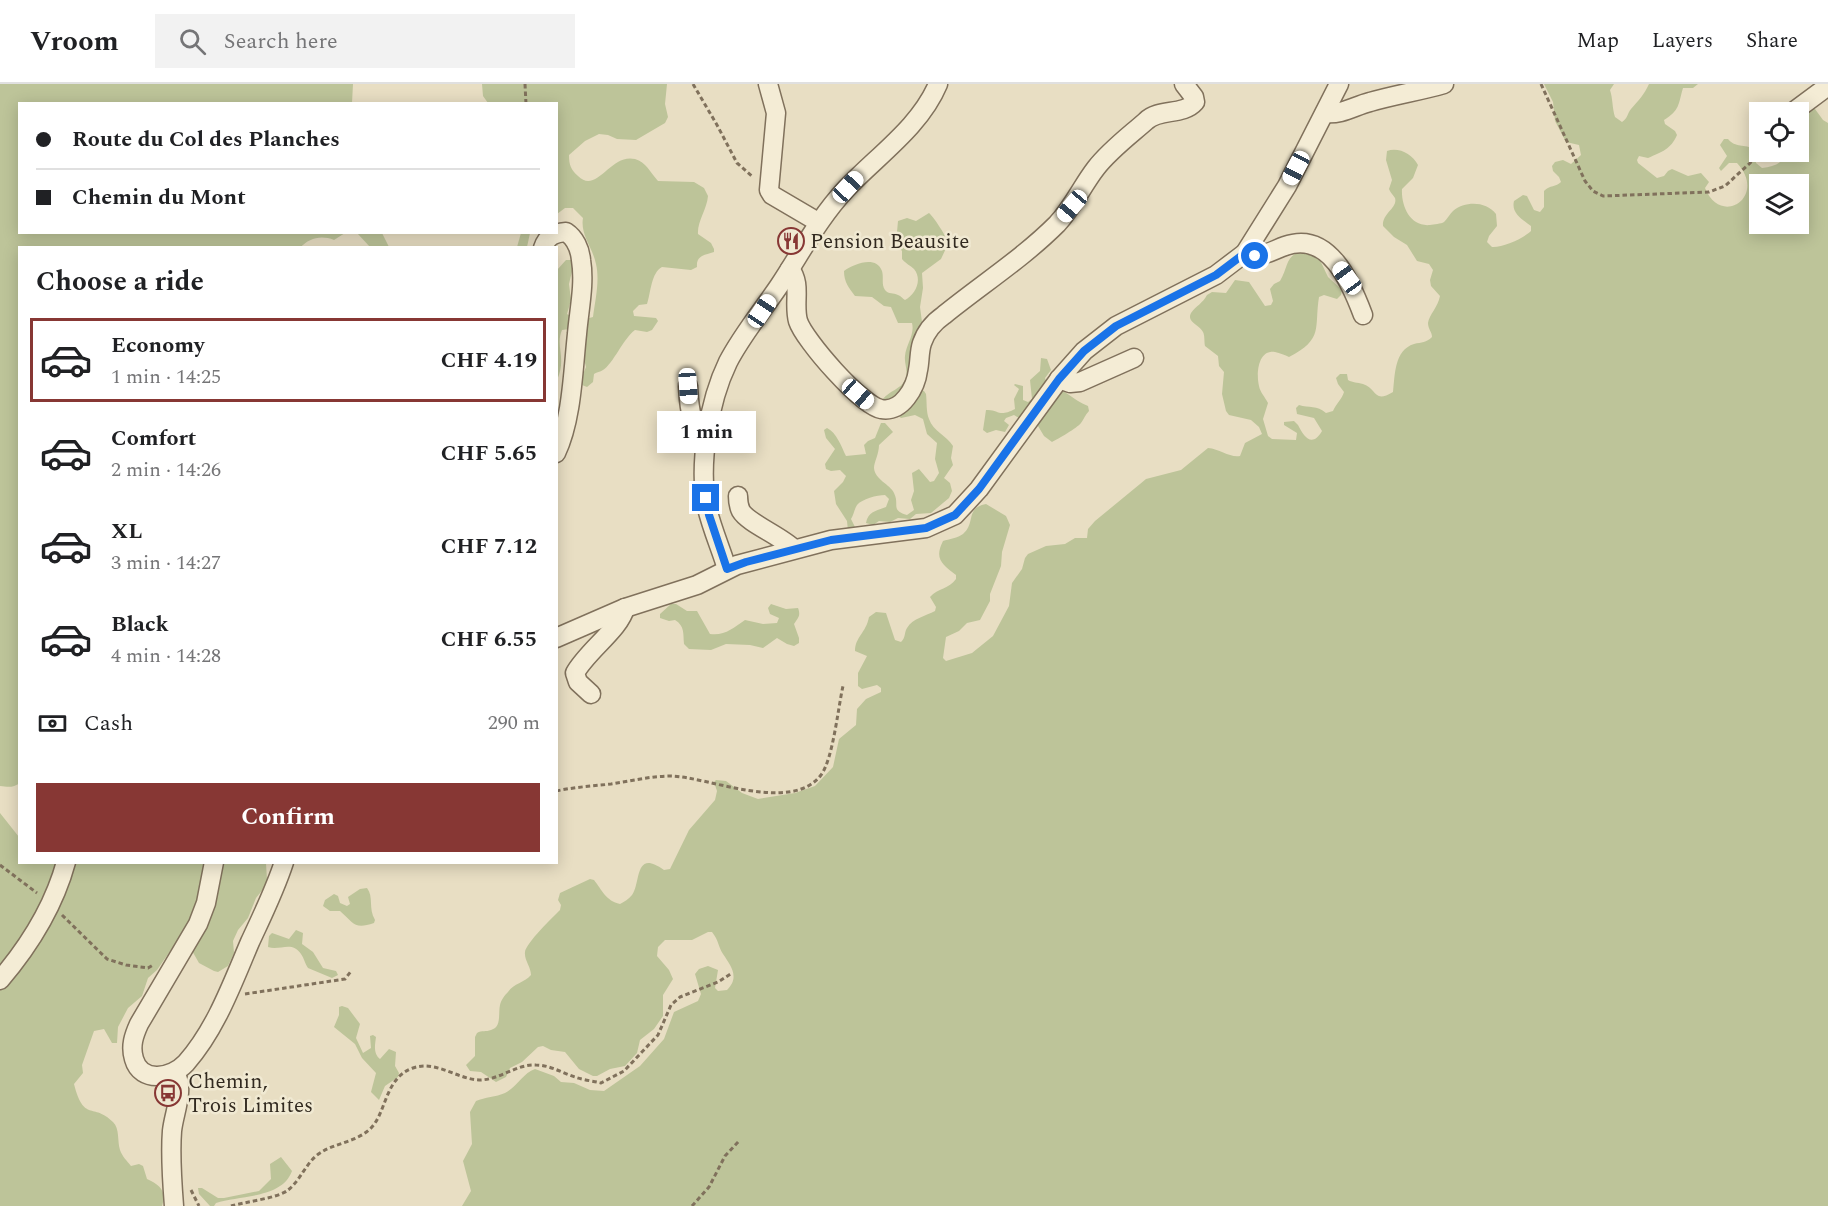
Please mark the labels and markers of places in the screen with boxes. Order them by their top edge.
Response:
restaurant icon: Pension Beausite [776,226,806,256]
place label: Pension Beausite [810,226,969,258]
place label: Chemin, Trois Limites [188,1066,313,1122]
bus stop icon: Chemin, Trois Limites [153,1078,183,1108]

